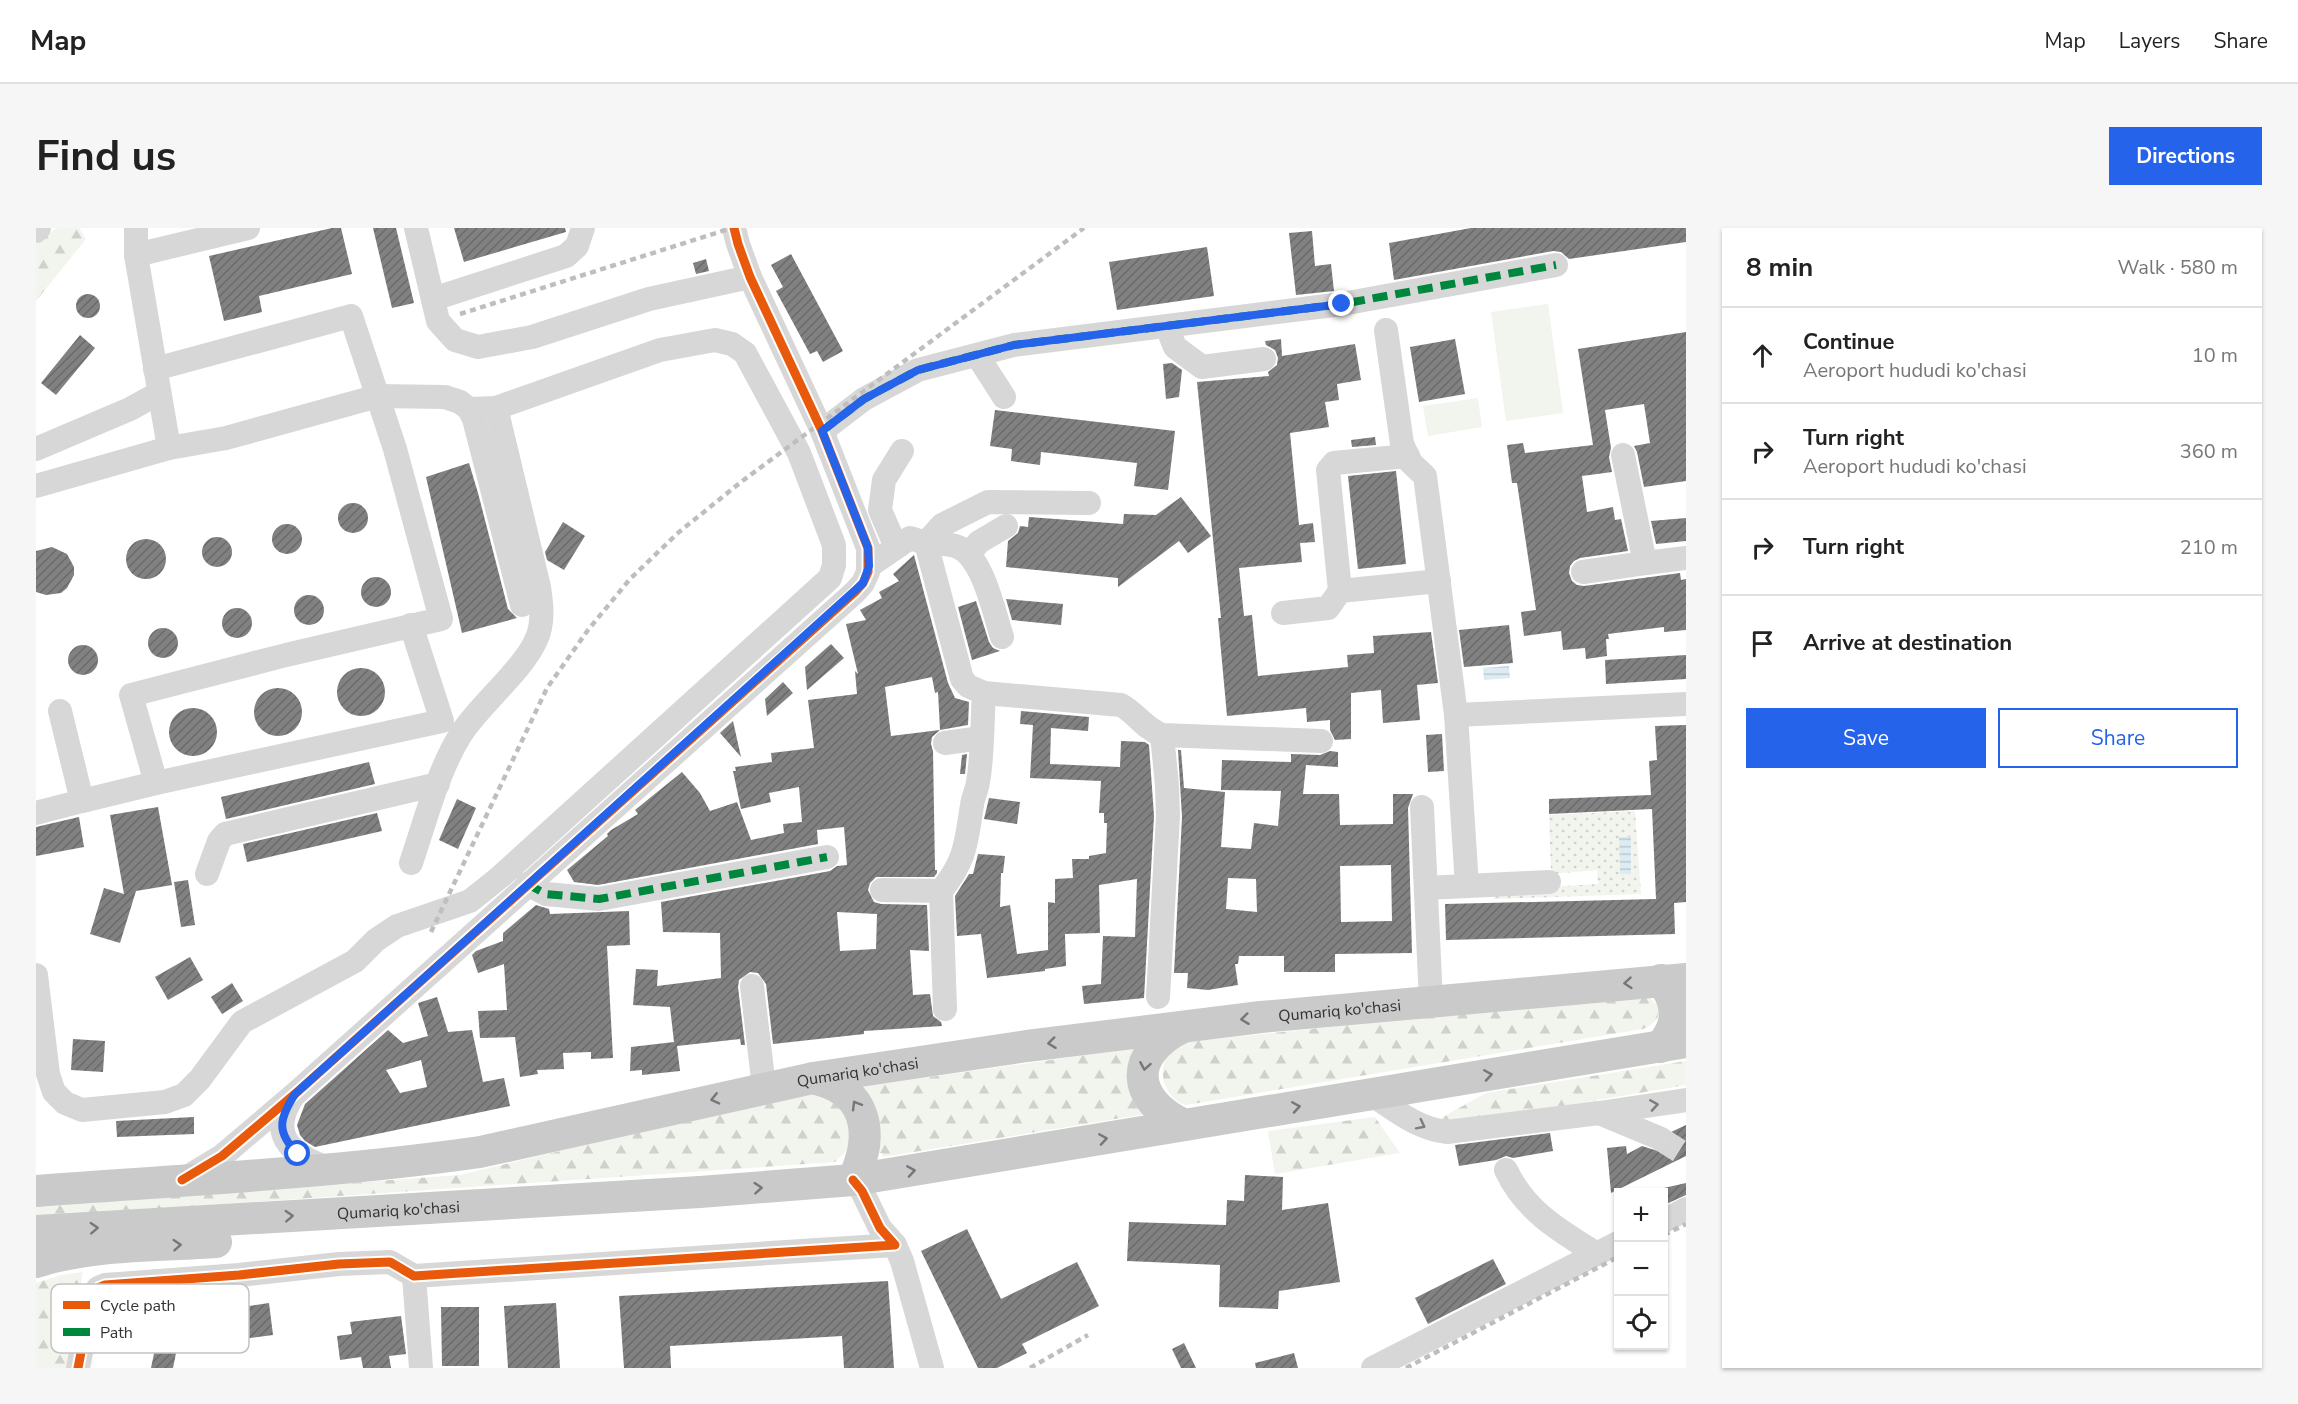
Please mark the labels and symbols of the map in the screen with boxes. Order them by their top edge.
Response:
route end [1328,290,1354,316]
one-way arrow [1623,976,1632,989]
street label: Qumariq ko'chasi [1277,995,1402,1027]
one-way arrow [1241,1012,1250,1024]
one-way arrow [1047,1036,1056,1049]
street label: Qumariq ko'chasi [795,1052,920,1093]
one-way arrow [1140,1062,1152,1071]
one-way arrow [1483,1069,1493,1082]
one-way arrow [710,1091,720,1104]
one-way arrow [1650,1099,1659,1111]
one-way arrow [852,1101,864,1111]
one-way arrow [1290,1101,1300,1114]
one-way arrow [1414,1117,1425,1129]
one-way arrow [1098,1133,1108,1146]
route start [284,1140,310,1166]
one-way arrow [906,1165,916,1177]
one-way arrow [753,1181,762,1194]
street label: Qumariq ko'chasi [336,1196,460,1225]
one-way arrow [285,1210,294,1223]
one-way arrow [90,1221,99,1234]
one-way arrow [172,1239,182,1252]
legend [51,1284,249,1353]
text: Cycle path [100,1295,176,1317]
text: Path [100,1322,133,1344]

